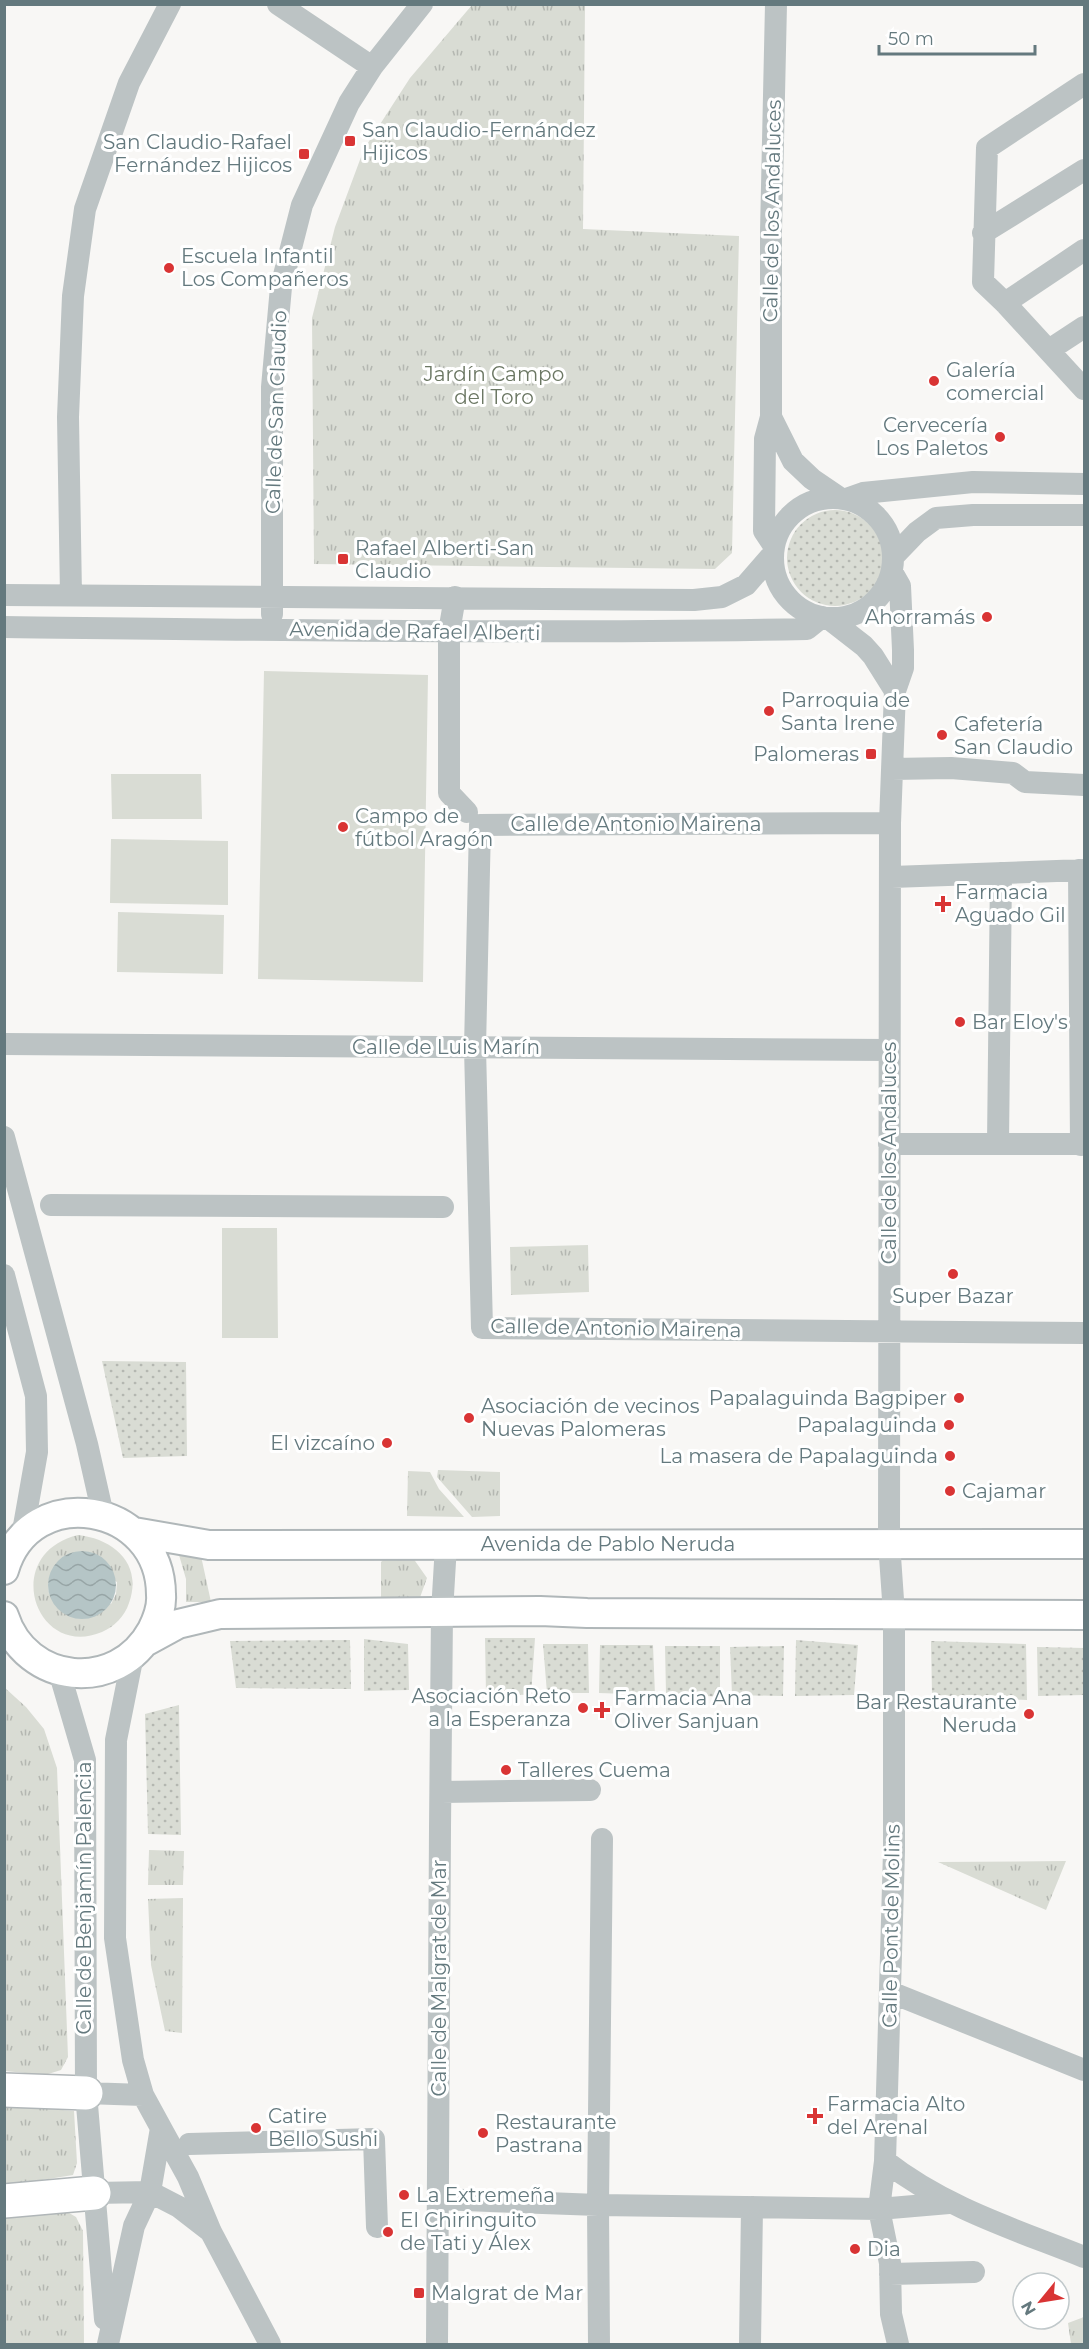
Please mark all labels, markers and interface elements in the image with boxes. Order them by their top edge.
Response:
scale bar [879,18,1035,56]
text: 50 m [888,28,934,50]
street label: Calle de los Andaluces [758,99,786,323]
place label: San Claudio-Fernández Hijicos [362,118,596,165]
place label: San Claudio-Rafael Fernández Hijicos [103,130,292,177]
marker: San Claudio-Fernández Hijicos [343,134,357,148]
marker: San Claudio-Rafael Fernández Hijicos [297,147,311,161]
place label: Escuela Infantil Los Compañeros [181,244,349,291]
marker: Escuela Infantil Los Compañeros [162,261,176,275]
street label: Calle de San Claudio [260,310,292,514]
place label: Galería comercial [946,358,1044,405]
park label: Jardín Campo del Toro [423,362,564,409]
marker: Galería comercial [927,374,941,388]
place label: Cervecería Los Paletos [875,413,988,460]
marker: Cervecería Los Paletos [993,430,1007,444]
place label: Rafael Alberti-San Claudio [355,536,534,583]
marker: Rafael Alberti-San Claudio [336,552,350,566]
place label: Ahorramás [865,605,975,629]
marker: Ahorramás [980,610,994,624]
street label: Avenida de Rafael Alberti [289,617,541,645]
place label: Parroquia de Santa Irene [781,688,910,735]
marker: Parroquia de Santa Irene [762,704,776,718]
place label: Cafetería San Claudio [954,712,1073,759]
marker: Cafetería San Claudio [935,728,949,742]
place label: Palomeras [753,742,859,766]
marker: Palomeras [864,747,878,761]
place label: Campo de fútbol Aragón [355,804,493,851]
street label: Calle de Antonio Mairena [510,812,762,836]
marker: Campo de fútbol Aragón [336,820,350,834]
place label: Farmacia Aguado Gil [955,880,1066,927]
marker: Farmacia Aguado Gil [936,897,950,911]
place label: Bar Eloy's [972,1010,1068,1034]
marker: Bar Eloy's [953,1015,967,1029]
street label: Calle de Luis Marín [352,1035,540,1059]
street label: Calle de los Andaluces [877,1041,901,1264]
marker: Super Bazar [946,1267,960,1281]
place label: Super Bazar [892,1284,1014,1308]
street label: Calle de Antonio Mairena [490,1314,742,1342]
place label: Papalaguinda Bagpiper [709,1386,947,1410]
marker: Papalaguinda Bagpiper [952,1391,966,1405]
place label: Asociación de vecinos Nuevas Palomeras [481,1394,700,1441]
marker: Asociación de vecinos Nuevas Palomeras [462,1411,476,1425]
place label: Papalaguinda [797,1413,937,1437]
marker: Papalaguinda [942,1418,956,1432]
place label: El vizcaíno [270,1431,375,1455]
marker: El vizcaíno [380,1436,394,1450]
place label: La masera de Papalaguinda [659,1444,938,1468]
marker: La masera de Papalaguinda [943,1449,957,1463]
place label: Cajamar [962,1479,1046,1503]
marker: Cajamar [943,1484,957,1498]
street label: Avenida de Pablo Neruda [481,1532,735,1556]
place label: Asociación Reto a la Esperanza [412,1684,571,1731]
place label: Farmacia Ana Oliver Sanjuan [614,1686,759,1733]
place label: Bar Restaurante Neruda [855,1690,1017,1737]
marker: Asociación Reto a la Esperanza [576,1701,590,1715]
marker: Farmacia Ana Oliver Sanjuan [595,1703,609,1717]
marker: Bar Restaurante Neruda [1022,1707,1036,1721]
place label: Talleres Cuema [518,1758,671,1782]
street label: Calle de Benjamín Palencia [72,1761,96,2035]
marker: Talleres Cuema [499,1763,513,1777]
street label: Calle Pont de Molins [877,1824,905,2028]
street label: Calle de Malgrat de Mar [427,1860,451,2096]
place label: Farmacia Alto del Arenal [827,2092,965,2139]
place label: Catire Bello Sushi [268,2104,378,2151]
marker: Farmacia Alto del Arenal [808,2109,822,2123]
place label: Restaurante Pastrana [495,2110,617,2157]
marker: Catire Bello Sushi [249,2121,263,2135]
marker: Restaurante Pastrana [476,2126,490,2140]
place label: La Extremeña [416,2183,555,2207]
marker: La Extremeña [397,2188,411,2202]
place label: El Chiringuito de Tati y Álex [400,2208,536,2255]
marker: El Chiringuito de Tati y Álex [381,2225,395,2239]
place label: Dia [867,2237,901,2261]
marker: Dia [848,2242,862,2256]
north arrow [1011,2271,1071,2331]
place label: Malgrat de Mar [431,2281,583,2305]
marker: Malgrat de Mar [412,2286,426,2300]
text: N [1017,2298,1040,2319]

